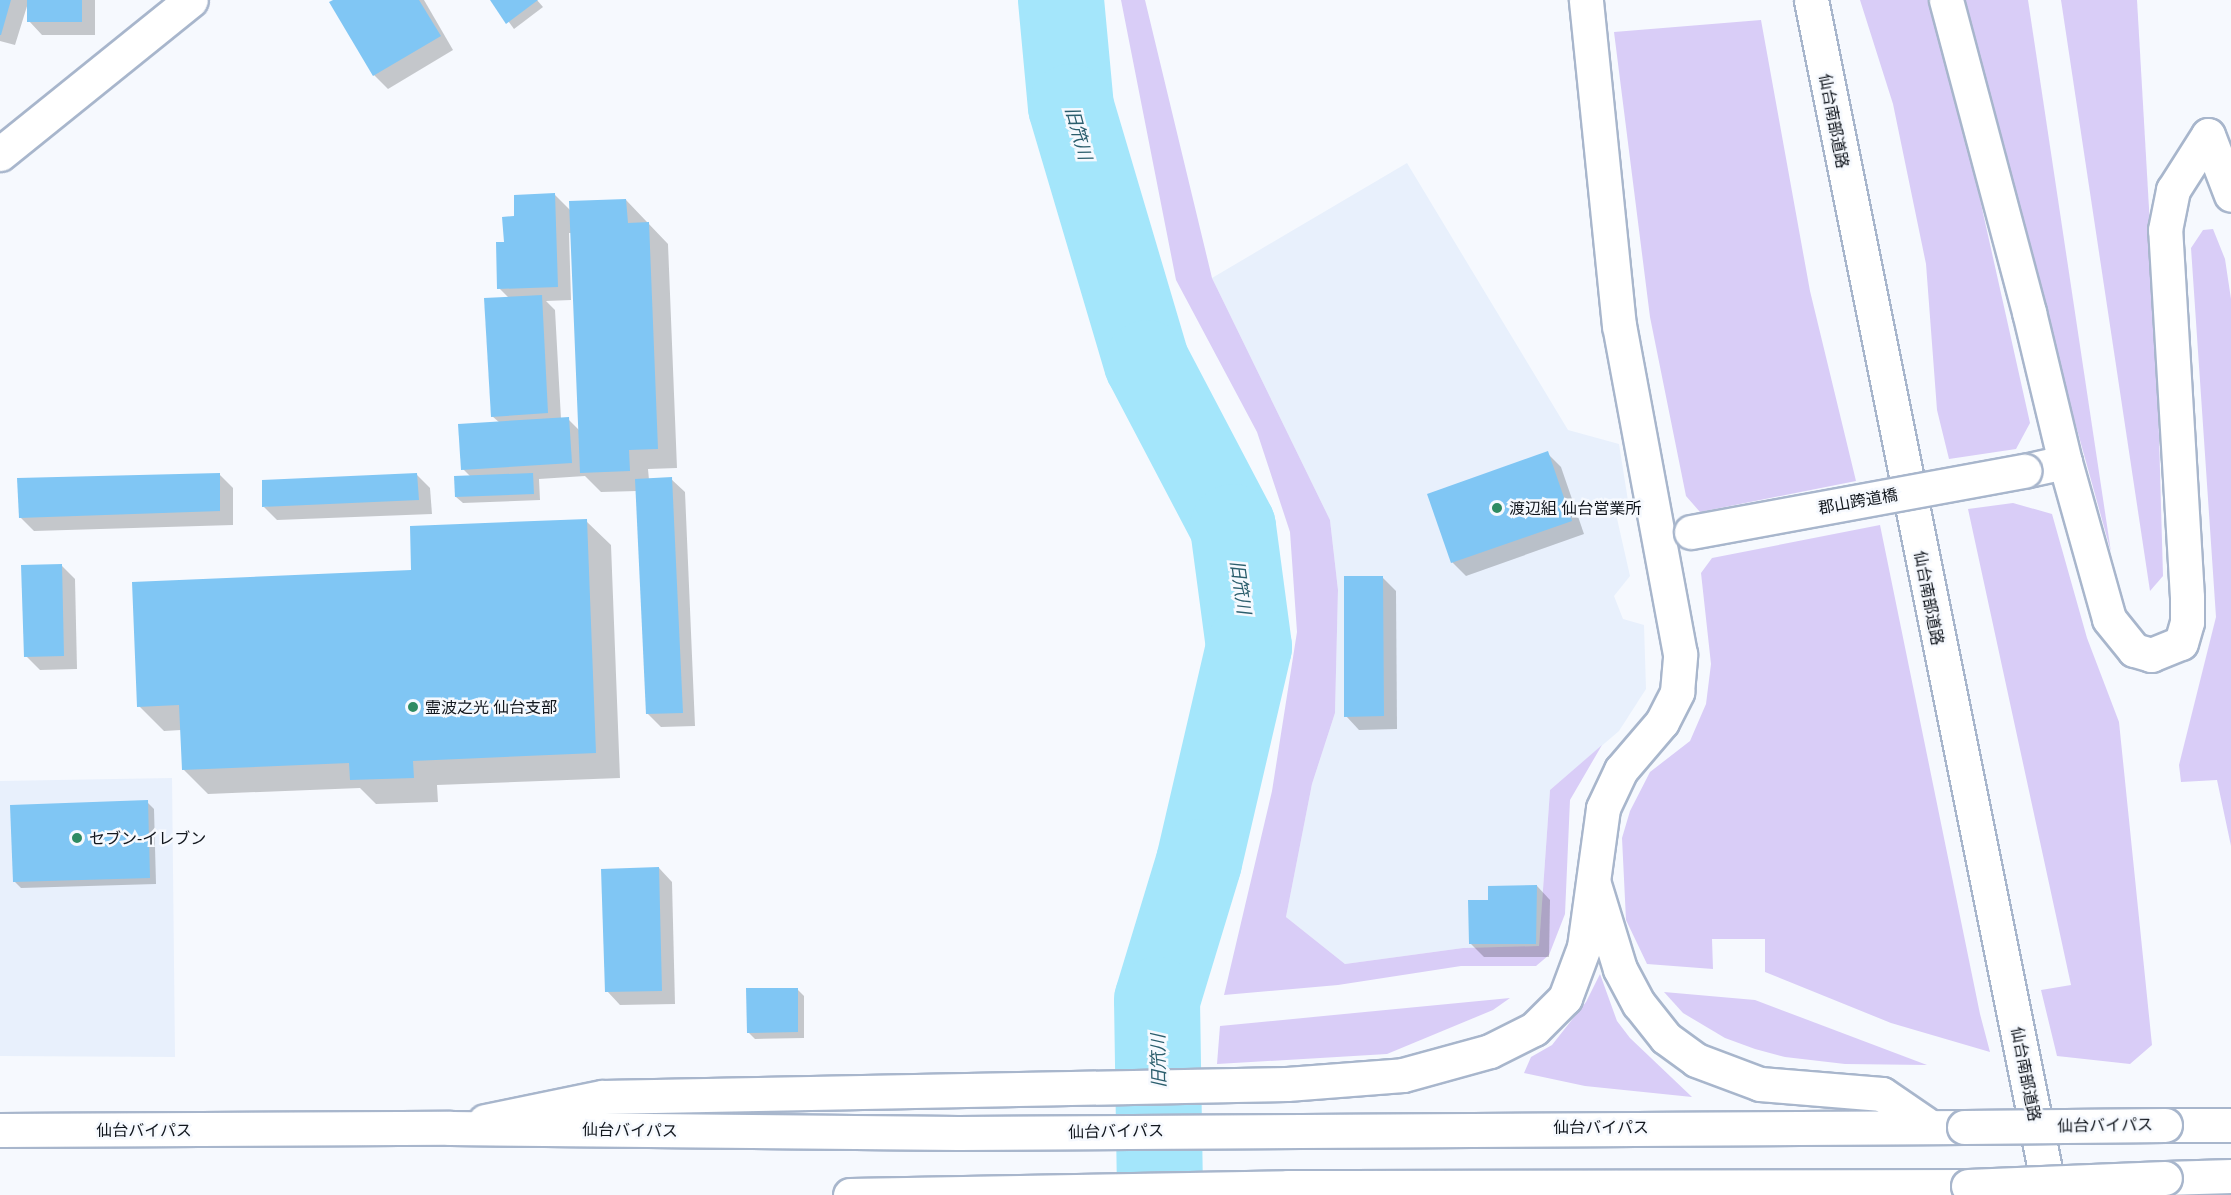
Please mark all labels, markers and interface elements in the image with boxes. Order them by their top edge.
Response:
street label: 仙台南部道路 [1815,72,1853,170]
water label: 旧笊川 [1062,104,1096,162]
street label: 郡山跨道橋 [1817,485,1899,517]
place label: 渡辺組 仙台営業所 [1509,498,1641,518]
marker: 渡辺組 仙台営業所 [1490,501,1504,515]
street label: 仙台南部道路 [1910,549,1948,647]
water label: 旧笊川 [1227,559,1255,615]
place label: 霊波之光 仙台支部 [425,697,557,717]
marker: 霊波之光 仙台支部 [406,700,420,714]
place label: セブン-イレブン [89,828,206,848]
marker: セブン-イレブン [70,831,84,845]
street label: 仙台南部道路 [2007,1025,2045,1123]
water label: 旧笊川 [1147,1034,1169,1088]
street label: 仙台バイパス [2057,1115,2153,1135]
street label: 仙台バイパス [1553,1117,1649,1137]
street label: 仙台バイパス [96,1120,192,1140]
street label: 仙台バイパス [582,1120,678,1140]
street label: 仙台バイパス [1068,1121,1164,1141]

